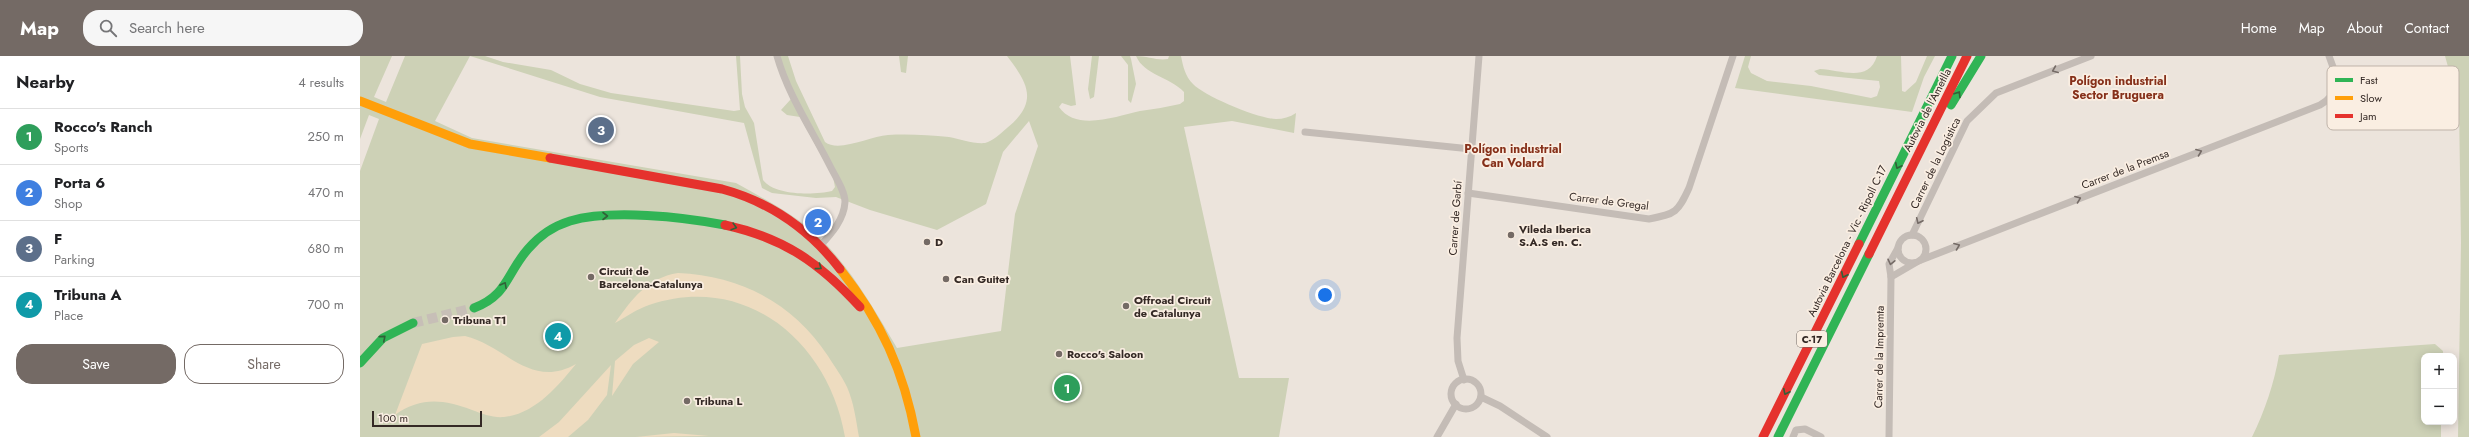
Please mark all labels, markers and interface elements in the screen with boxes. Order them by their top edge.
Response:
search box [83,10,363,46]
text: Map [20,15,59,42]
icon: search [97,17,119,39]
text: Search here [129,17,205,39]
text: Home [2241,18,2277,38]
text: Map [2299,18,2325,38]
text: About [2347,18,2382,38]
text: Contact [2404,18,2449,38]
street label: Autovia de l'Ametlla [1899,66,1955,154]
one-way arrow [2051,66,2058,74]
legend [2327,66,2459,130]
text: Nearby [16,70,74,94]
district label: Polígon industrial Sector Bruguera [2069,72,2167,104]
text: Fast [2360,72,2378,88]
text: 4 results [298,73,344,92]
text: Slow [2360,90,2382,106]
one-way arrow [1953,91,1960,98]
text: Jam [2358,108,2377,124]
pin: 3 [588,115,614,145]
street label: Carrer de la Logística [1906,115,1964,211]
text: Rocco's Ranch [54,116,153,138]
text: 1 [26,127,32,146]
text: 250 m [307,127,344,146]
text: Sports [54,138,88,157]
district label: Polígon industrial Can Volard [1464,140,1562,172]
street label: Carrer de la Premsa [2079,145,2171,193]
one-way arrow [2196,148,2203,156]
street label: Autovia Barcelona - Vic - Ripoll C-17 [1803,162,1891,319]
one-way arrow [1895,162,1903,170]
text: Porta 6 [54,172,105,194]
street label: Carrer de Garbí [1444,179,1466,256]
text: 2 [25,183,33,202]
text: 470 m [308,183,344,202]
street label: Carrer de Gregal [1568,188,1650,214]
text: Shop [54,194,82,213]
one-way arrow [2074,196,2082,204]
pin: 2 [805,207,831,237]
one-way arrow [602,212,608,220]
one-way arrow [1916,216,1924,224]
place label: Vileda Iberica S.A.S en. C. [1518,221,1591,250]
one-way arrow [731,222,737,230]
text: F [54,228,62,250]
marker: Vileda Iberica S.A.S en. C. [1506,230,1516,240]
place label: D [935,234,943,250]
marker: D [922,237,932,247]
text: 3 [25,239,33,258]
text: 680 m [308,239,344,258]
one-way arrow [1954,243,1961,251]
text: Parking [54,250,95,269]
one-way arrow [1887,258,1895,265]
one-way arrow [815,262,822,269]
place label: Circuit de Barcelona-Catalunya [599,263,703,292]
place label: Can Guitet [954,271,1009,287]
one-way arrow [1841,271,1849,278]
marker: Circuit de Barcelona-Catalunya [586,272,596,282]
marker: Can Guitet [941,274,951,284]
one-way arrow [499,282,507,289]
text: Tribuna A [54,284,122,306]
your location [1315,285,1335,305]
place label: Offroad Circuit de Catalunya [1134,292,1211,321]
text: 4 [24,295,34,314]
text: 700 m [308,295,344,314]
marker: Offroad Circuit de Catalunya [1121,301,1131,311]
text: Place [54,306,83,325]
street label: Carrer de la Impremta [1870,306,1888,408]
place label: Tribuna T1 [453,312,506,328]
marker: Tribuna T1 [440,315,450,325]
pin: 4 [545,321,571,351]
road number: C-17 [1797,331,1827,347]
one-way arrow [378,336,385,343]
button: Save [16,344,176,384]
button: Share [184,344,344,384]
place label: Rocco's Saloon [1067,346,1143,362]
marker: Rocco's Saloon [1054,349,1064,359]
map controls [2421,353,2457,425]
button: + [2421,353,2457,389]
pin: 1 [1054,373,1080,403]
one-way arrow [1783,387,1791,395]
button: − [2421,389,2457,425]
place label: Tribuna L [695,393,743,409]
marker: Tribuna L [682,396,692,406]
scale bar [372,409,482,428]
text: 100 m [378,410,408,426]

